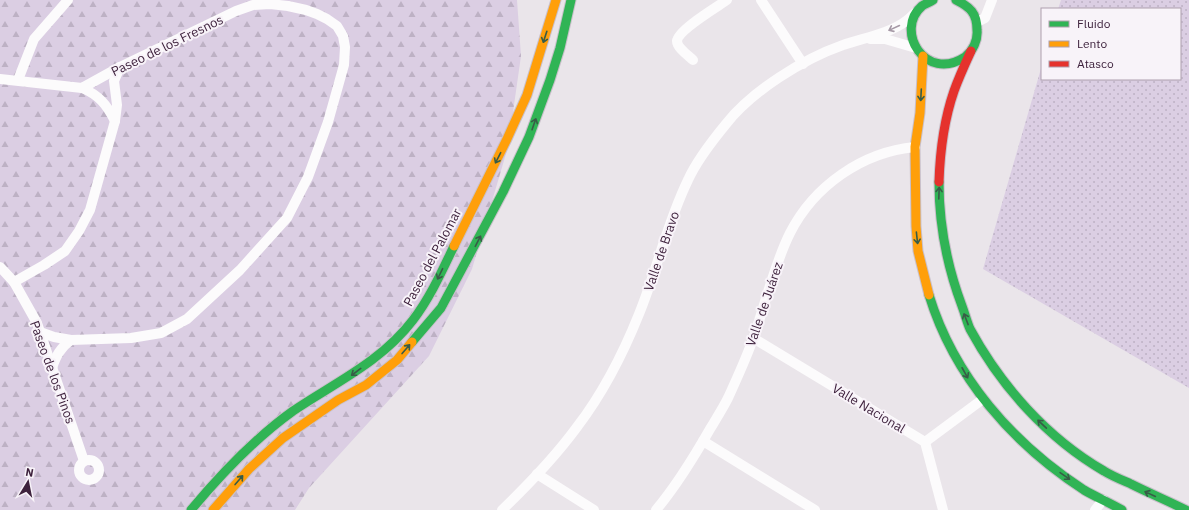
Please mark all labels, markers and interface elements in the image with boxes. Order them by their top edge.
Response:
legend [1041,8,1181,80]
street label: Paseo de los Fresnos [108,11,226,80]
text: Fluido [1077,16,1111,31]
one-way arrow [888,25,900,32]
one-way arrow [541,31,549,43]
text: Lento [1077,36,1107,51]
text: Atasco [1077,56,1114,71]
one-way arrow [917,88,925,101]
one-way arrow [530,119,538,131]
one-way arrow [493,152,501,164]
one-way arrow [936,187,943,200]
street label: Paseo del Palomar [400,205,465,309]
street label: Valle de Bravo [640,209,683,293]
one-way arrow [913,231,920,244]
one-way arrow [474,236,482,248]
street label: Valle de Juárez [742,260,787,349]
one-way arrow [435,268,443,280]
one-way arrow [962,313,970,325]
street label: Paseo de los Pinos [26,318,79,426]
one-way arrow [402,344,411,355]
one-way arrow [351,367,362,376]
one-way arrow [962,367,970,379]
street label: Valle Nacional [829,380,909,437]
one-way arrow [1037,420,1047,429]
north arrow [8,462,48,502]
text: N [25,465,35,480]
one-way arrow [1059,472,1070,480]
one-way arrow [234,475,243,486]
one-way arrow [1144,490,1156,497]

